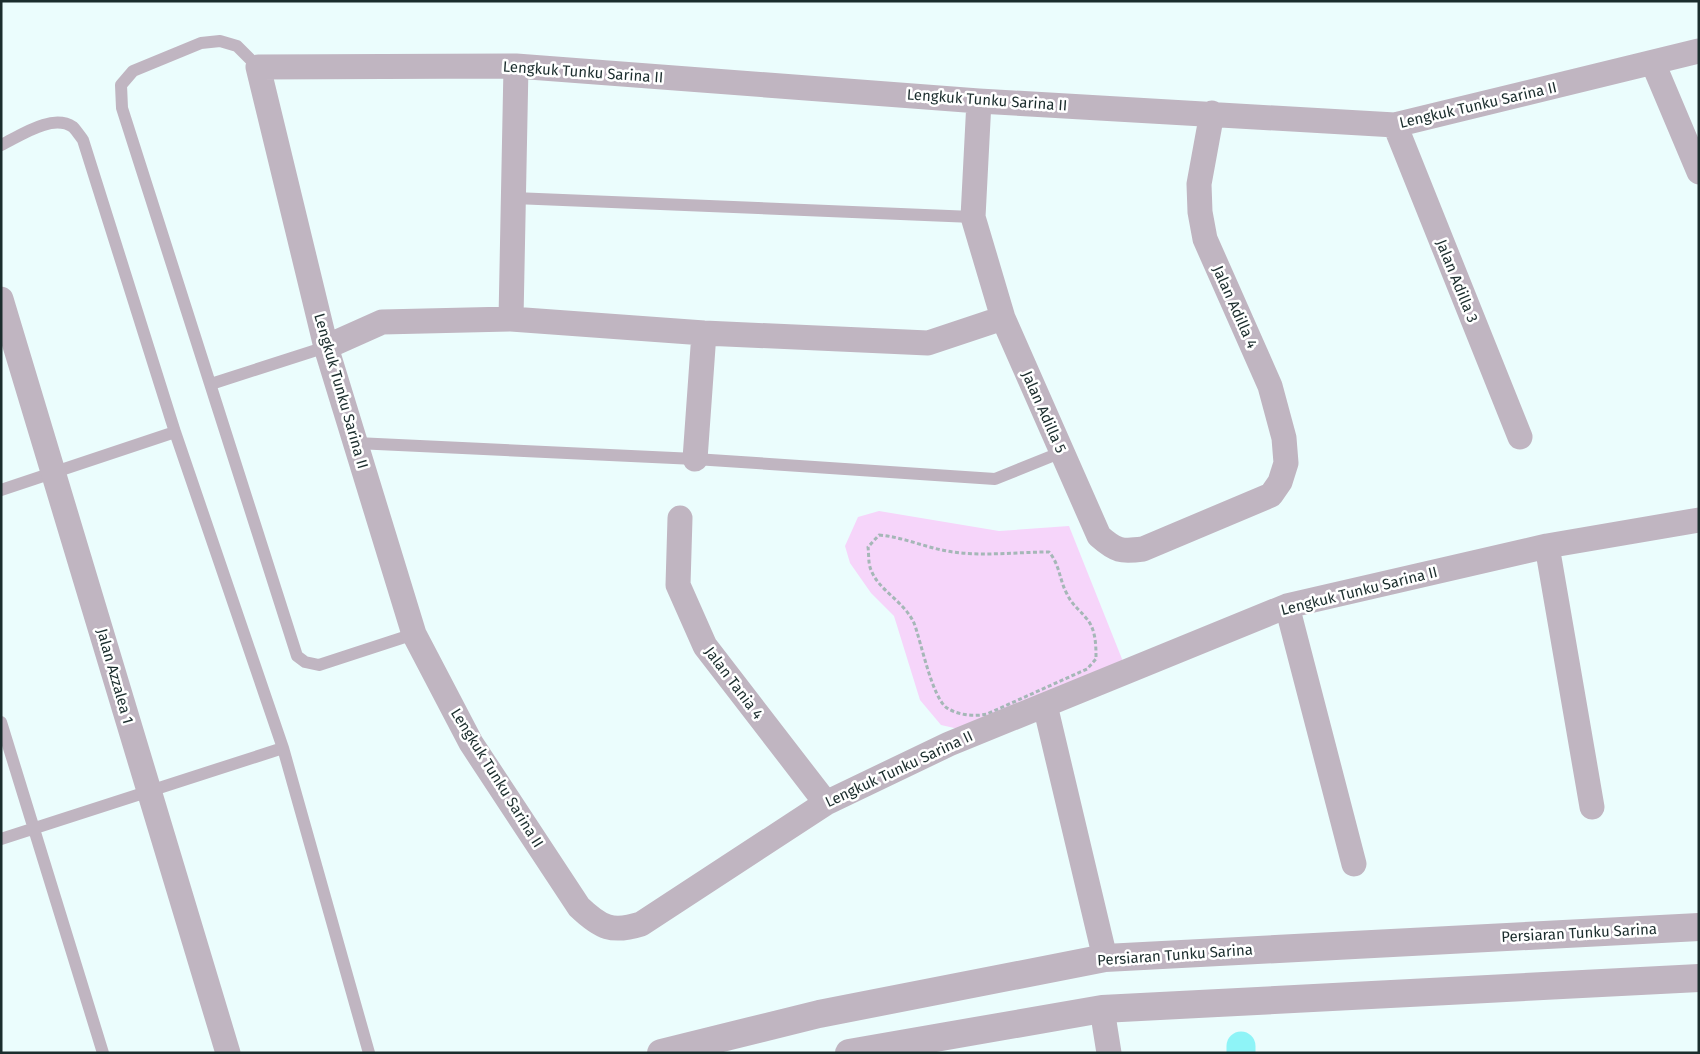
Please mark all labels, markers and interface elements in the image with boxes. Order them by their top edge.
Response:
street label: Lengkuk Tunku Sarina II [502,57,664,87]
street label: Lengkuk Tunku Sarina II [1398,78,1558,132]
street label: Lengkuk Tunku Sarina II [906,85,1068,115]
street label: Jalan Adilla 3 [1432,237,1482,325]
street label: Jalan Adilla 4 [1209,263,1261,351]
street label: Lengkuk Tunku Sarina II [310,311,372,471]
street label: Jalan Adilla 5 [1018,368,1070,456]
street label: Lengkuk Tunku Sarina II [1279,563,1439,619]
street label: Jalan Azzalea 1 [93,626,137,726]
street label: Jalan Tania 4 [701,643,767,723]
street label: Lengkuk Tunku Sarina II [447,705,547,851]
street label: Lengkuk Tunku Sarina II [822,727,976,811]
street label: Persiaran Tunku Sarina [1501,920,1657,946]
street label: Persiaran Tunku Sarina [1097,941,1253,969]

